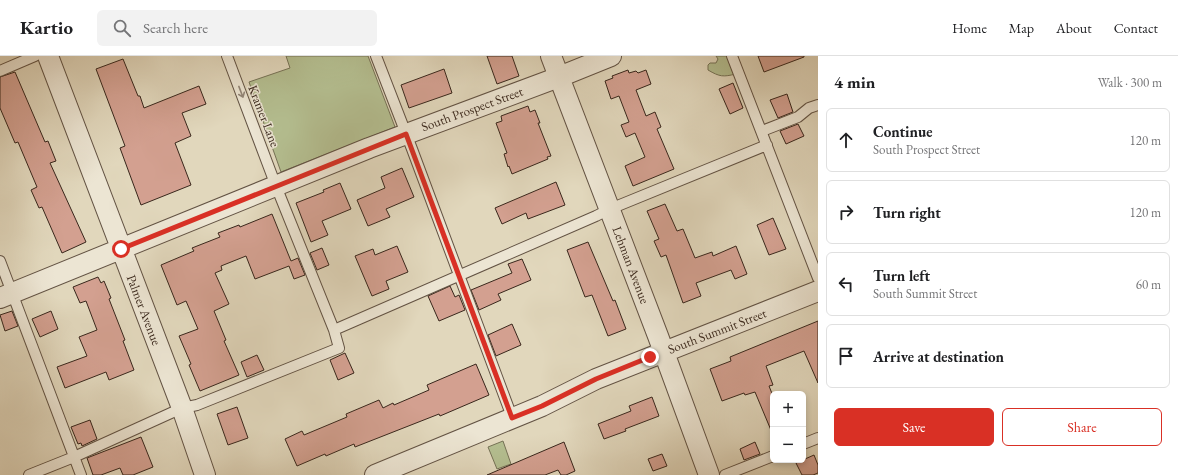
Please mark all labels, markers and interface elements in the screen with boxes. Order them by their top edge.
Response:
search box [97,10,377,46]
text: Kartio [20,15,73,40]
icon: search [111,17,133,39]
text: Search here [143,18,208,37]
text: Home [952,19,987,37]
text: Map [1009,19,1034,37]
text: About [1056,19,1092,37]
text: Contact [1114,19,1158,37]
text: 4 min [834,71,875,93]
text: Walk · 300 m [1098,74,1162,91]
street label: Kramer Lane [244,83,284,149]
street label: South Prospect Street [419,83,525,135]
one-way arrow [237,86,245,98]
text: Continue [873,122,933,141]
icon: ahead [835,129,857,151]
text: 120 m [1130,132,1161,149]
text: South Prospect Street [873,141,980,158]
icon: right [835,201,857,223]
text: Turn right [873,203,941,222]
text: 120 m [1130,204,1161,221]
street label: Lehman Avenue [608,224,654,306]
route start [112,240,130,258]
text: Turn left [873,266,930,285]
street label: Palmer Avenue [123,272,165,348]
icon: left [835,273,857,295]
text: 60 m [1136,276,1161,293]
text: South Summit Street [873,285,977,302]
street label: South Summit Street [665,304,769,358]
icon: arrive [835,345,857,367]
text: Arrive at destination [873,347,1004,366]
route end [641,348,659,366]
map controls [770,391,806,463]
button: + [770,391,806,427]
button: Save [834,408,994,446]
button: Share [1002,408,1162,446]
button: − [770,427,806,463]

